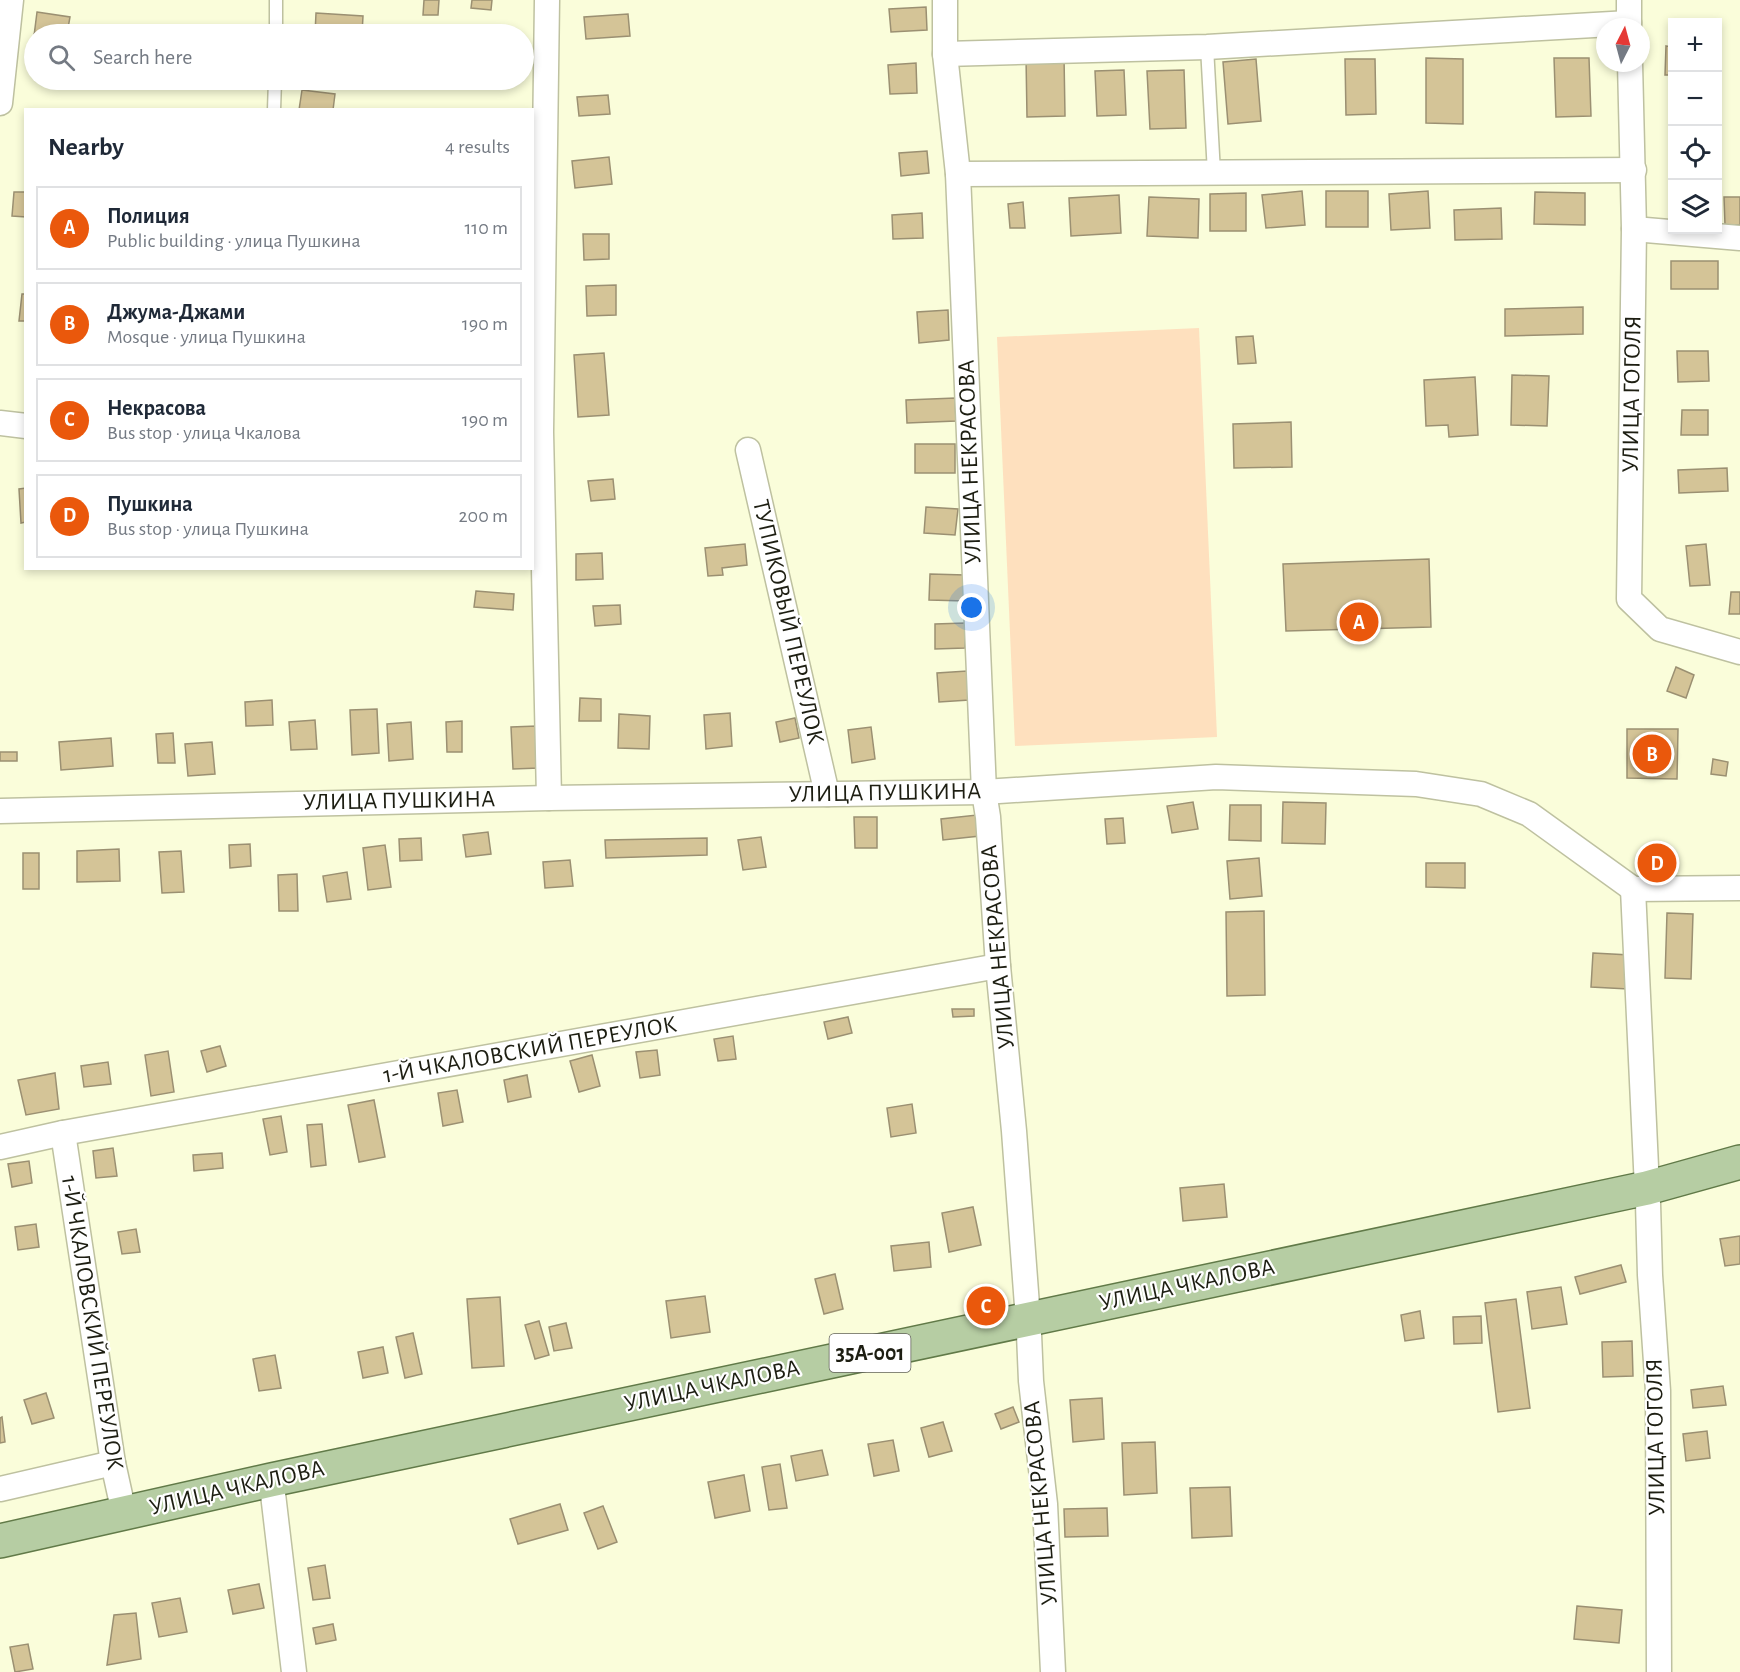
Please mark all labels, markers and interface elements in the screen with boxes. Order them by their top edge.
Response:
north arrow [1596,18,1650,72]
map controls [1668,18,1722,234]
button: + [1668,18,1722,72]
search box [24,24,534,90]
icon: search [45,41,78,74]
text: Search here [93,46,192,68]
button: − [1668,72,1722,126]
button: locate [1668,126,1722,180]
text: Nearby [48,134,124,160]
text: 4 results [445,137,510,157]
button: layers [1668,180,1722,234]
text: Полиция [107,205,190,227]
text: A [64,218,76,238]
text: 110 m [464,218,508,238]
text: Public building · улица Пушкина [107,231,361,251]
text: Джума-Джами [107,301,245,323]
text: B [64,314,75,334]
text: 190 m [462,314,508,334]
street label: УЛИЦА ГОГОЛЯ [1619,315,1645,473]
text: Mosque · улица Пушкина [107,327,306,347]
street label: УЛИЦА НЕКРАСОВА [954,359,986,565]
text: Некрасова [107,397,206,419]
text: C [64,410,75,430]
text: 190 m [462,410,508,430]
text: Bus stop · улица Чкалова [107,423,301,443]
text: Пушкина [107,493,193,515]
street label: ТУПИКОВЫЙ ПЕРЕУЛОК [748,497,828,747]
text: D [63,506,76,526]
text: 200 m [458,506,508,526]
text: Bus stop · улица Пушкина [107,519,309,539]
your location [957,593,986,622]
pin: A [1340,600,1378,644]
pin: B [1632,732,1672,777]
street label: УЛИЦА ПУШКИНА [789,779,981,807]
street label: УЛИЦА ПУШКИНА [303,787,495,815]
pin: D [1638,840,1676,886]
street label: УЛИЦА НЕКРАСОВА [977,844,1019,1050]
street label: 1-Й ЧКАЛОВСКИЙ ПЕРЕУЛОК [381,1012,679,1088]
street label: 1-Й ЧКАЛОВСКИЙ ПЕРЕУЛОК [57,1174,127,1472]
street label: УЛИЦА ЧКАЛОВА [1097,1255,1277,1315]
pin: C [966,1284,1006,1328]
road number: 35А-001 [830,1334,910,1372]
street label: УЛИЦА ЧКАЛОВА [622,1356,802,1416]
street label: УЛИЦА ГОГОЛЯ [1643,1358,1669,1516]
street label: УЛИЦА НЕКРАСОВА [1020,1400,1062,1606]
street label: УЛИЦА ЧКАЛОВА [147,1456,327,1520]

